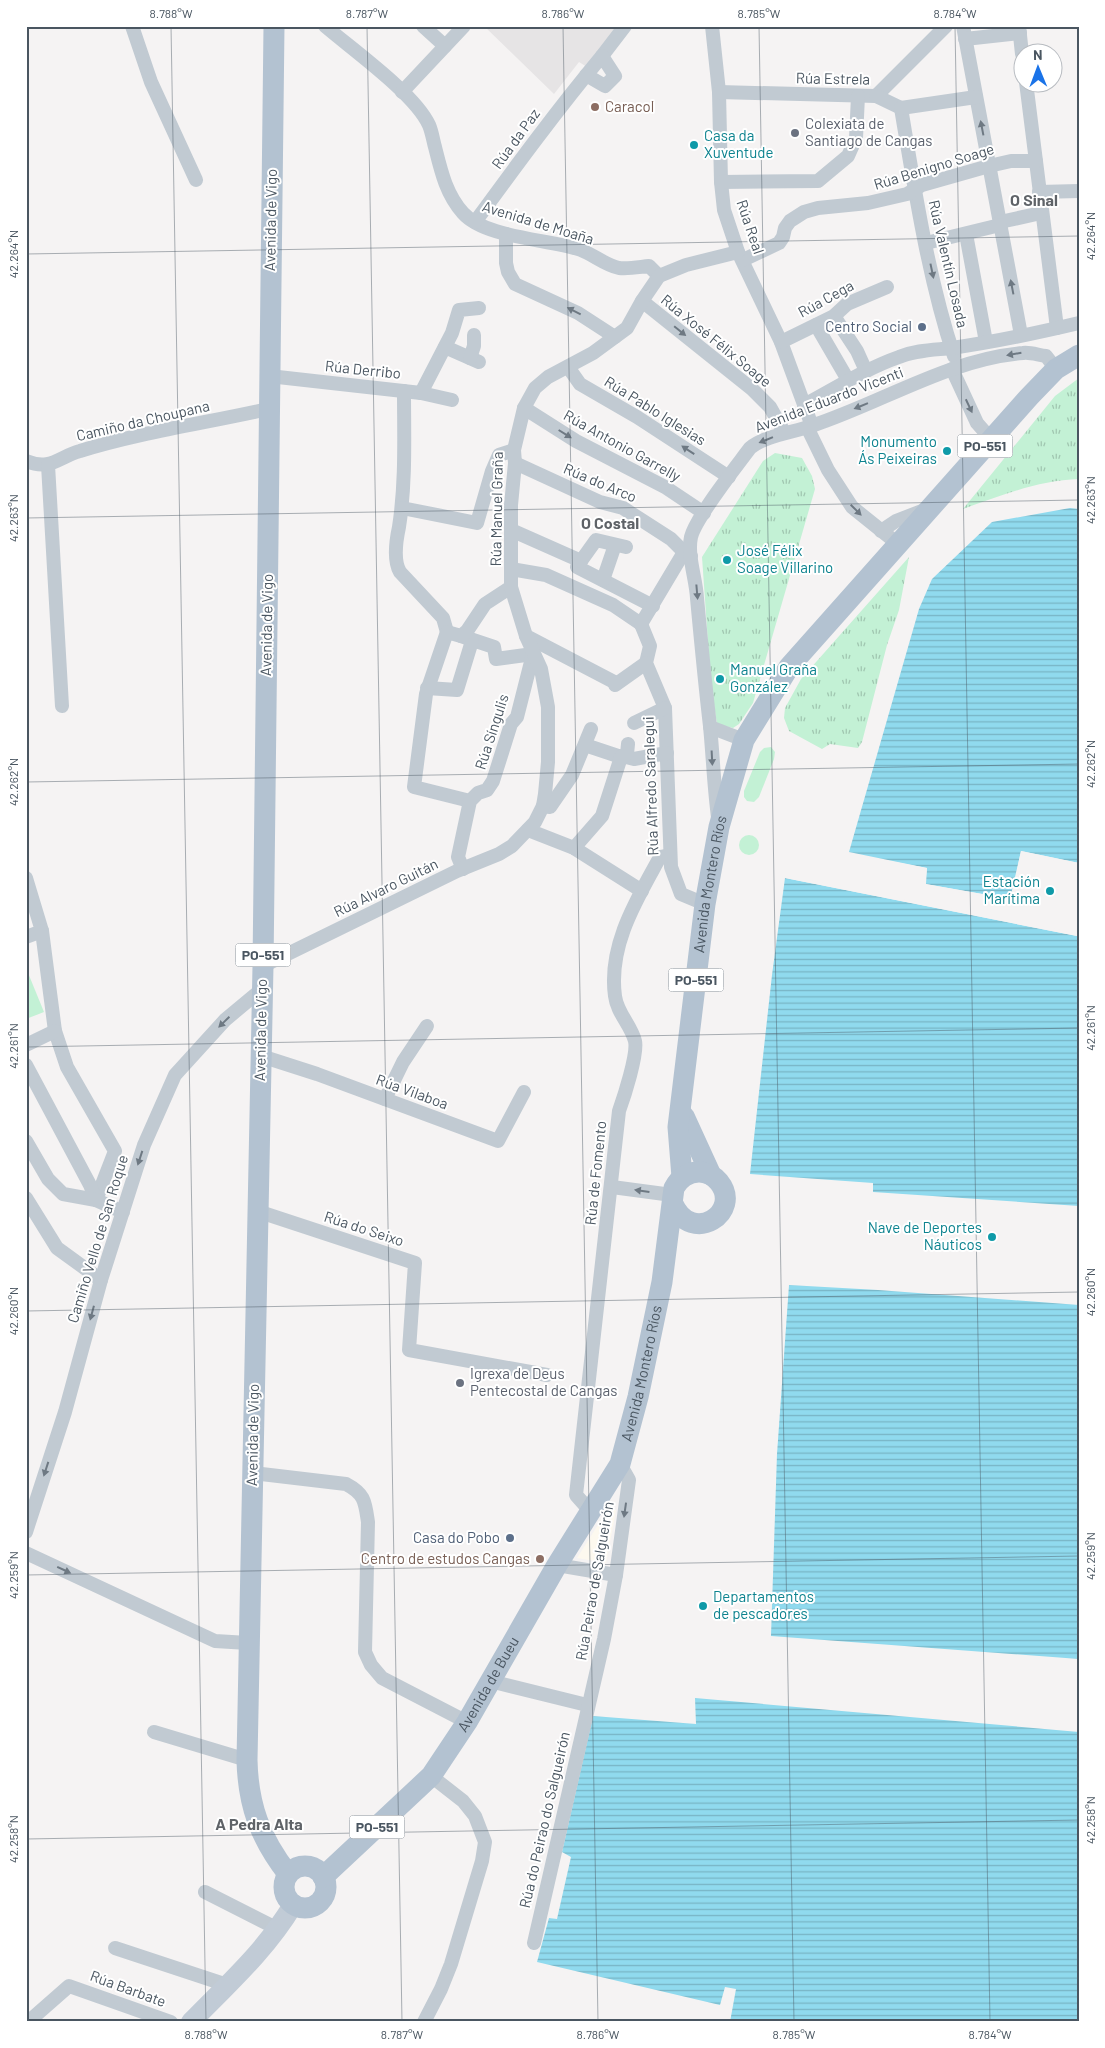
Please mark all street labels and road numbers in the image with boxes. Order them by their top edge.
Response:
street label: Rúa Estrela [796,68,870,88]
street label: Rúa da Paz [487,105,543,172]
street label: Rúa Benigno Soage [871,139,996,193]
street label: Avenida de Vigo [260,169,280,271]
street label: Avenida de Moaña [480,197,596,248]
street label: Rúa Real [733,197,769,256]
street label: Rúa Valentín Losada [926,198,972,329]
street label: Rúa Cega [795,276,856,321]
street label: Rúa Xosé Félix Soage [658,290,775,390]
street label: Rúa Derribo [324,356,402,382]
street label: Avenida Eduardo Vicenti [752,362,906,436]
street label: Rúa Pablo Iglesias [601,372,710,449]
street label: Camiño da Choupana [74,396,211,444]
street label: Rúa Antonio Garrelly [561,405,684,485]
road number: PO-551 [958,434,1012,458]
street label: Rúa Manuel Graña [486,451,506,567]
street label: Rúa do Arco [561,459,640,506]
street label: Avenida de Vigo [256,574,276,676]
street label: Rúa Síngulis [470,692,512,772]
street label: Rúa Alfredo Saralegui [639,716,661,856]
street label: Avenida Montero Ríos [689,813,730,954]
street label: Rúa Alvaro Guitán [330,854,441,920]
road number: PO-551 [236,944,290,966]
road number: PO-551 [668,968,724,992]
street label: Avenida de Vigo [250,979,270,1081]
street label: Rúa Vilaboa [374,1070,451,1112]
street label: Rúa de Fomento [581,1120,609,1226]
street label: Camiño Vello de San Roque [63,1153,131,1325]
street label: Rúa do Seixo [322,1207,407,1249]
street label: Avenida Montero Ríos [616,1304,665,1443]
street label: Avenida de Vigo [242,1384,262,1486]
street label: Rúa Peirao de Salgueirón [571,1500,617,1662]
street label: Avenida de Bueu [453,1633,522,1735]
street label: Rúa do Peirao do Salgueirón [515,1730,573,1910]
road number: PO-551 [350,1815,404,1838]
street label: Rúa Barbate [88,1966,169,2010]

